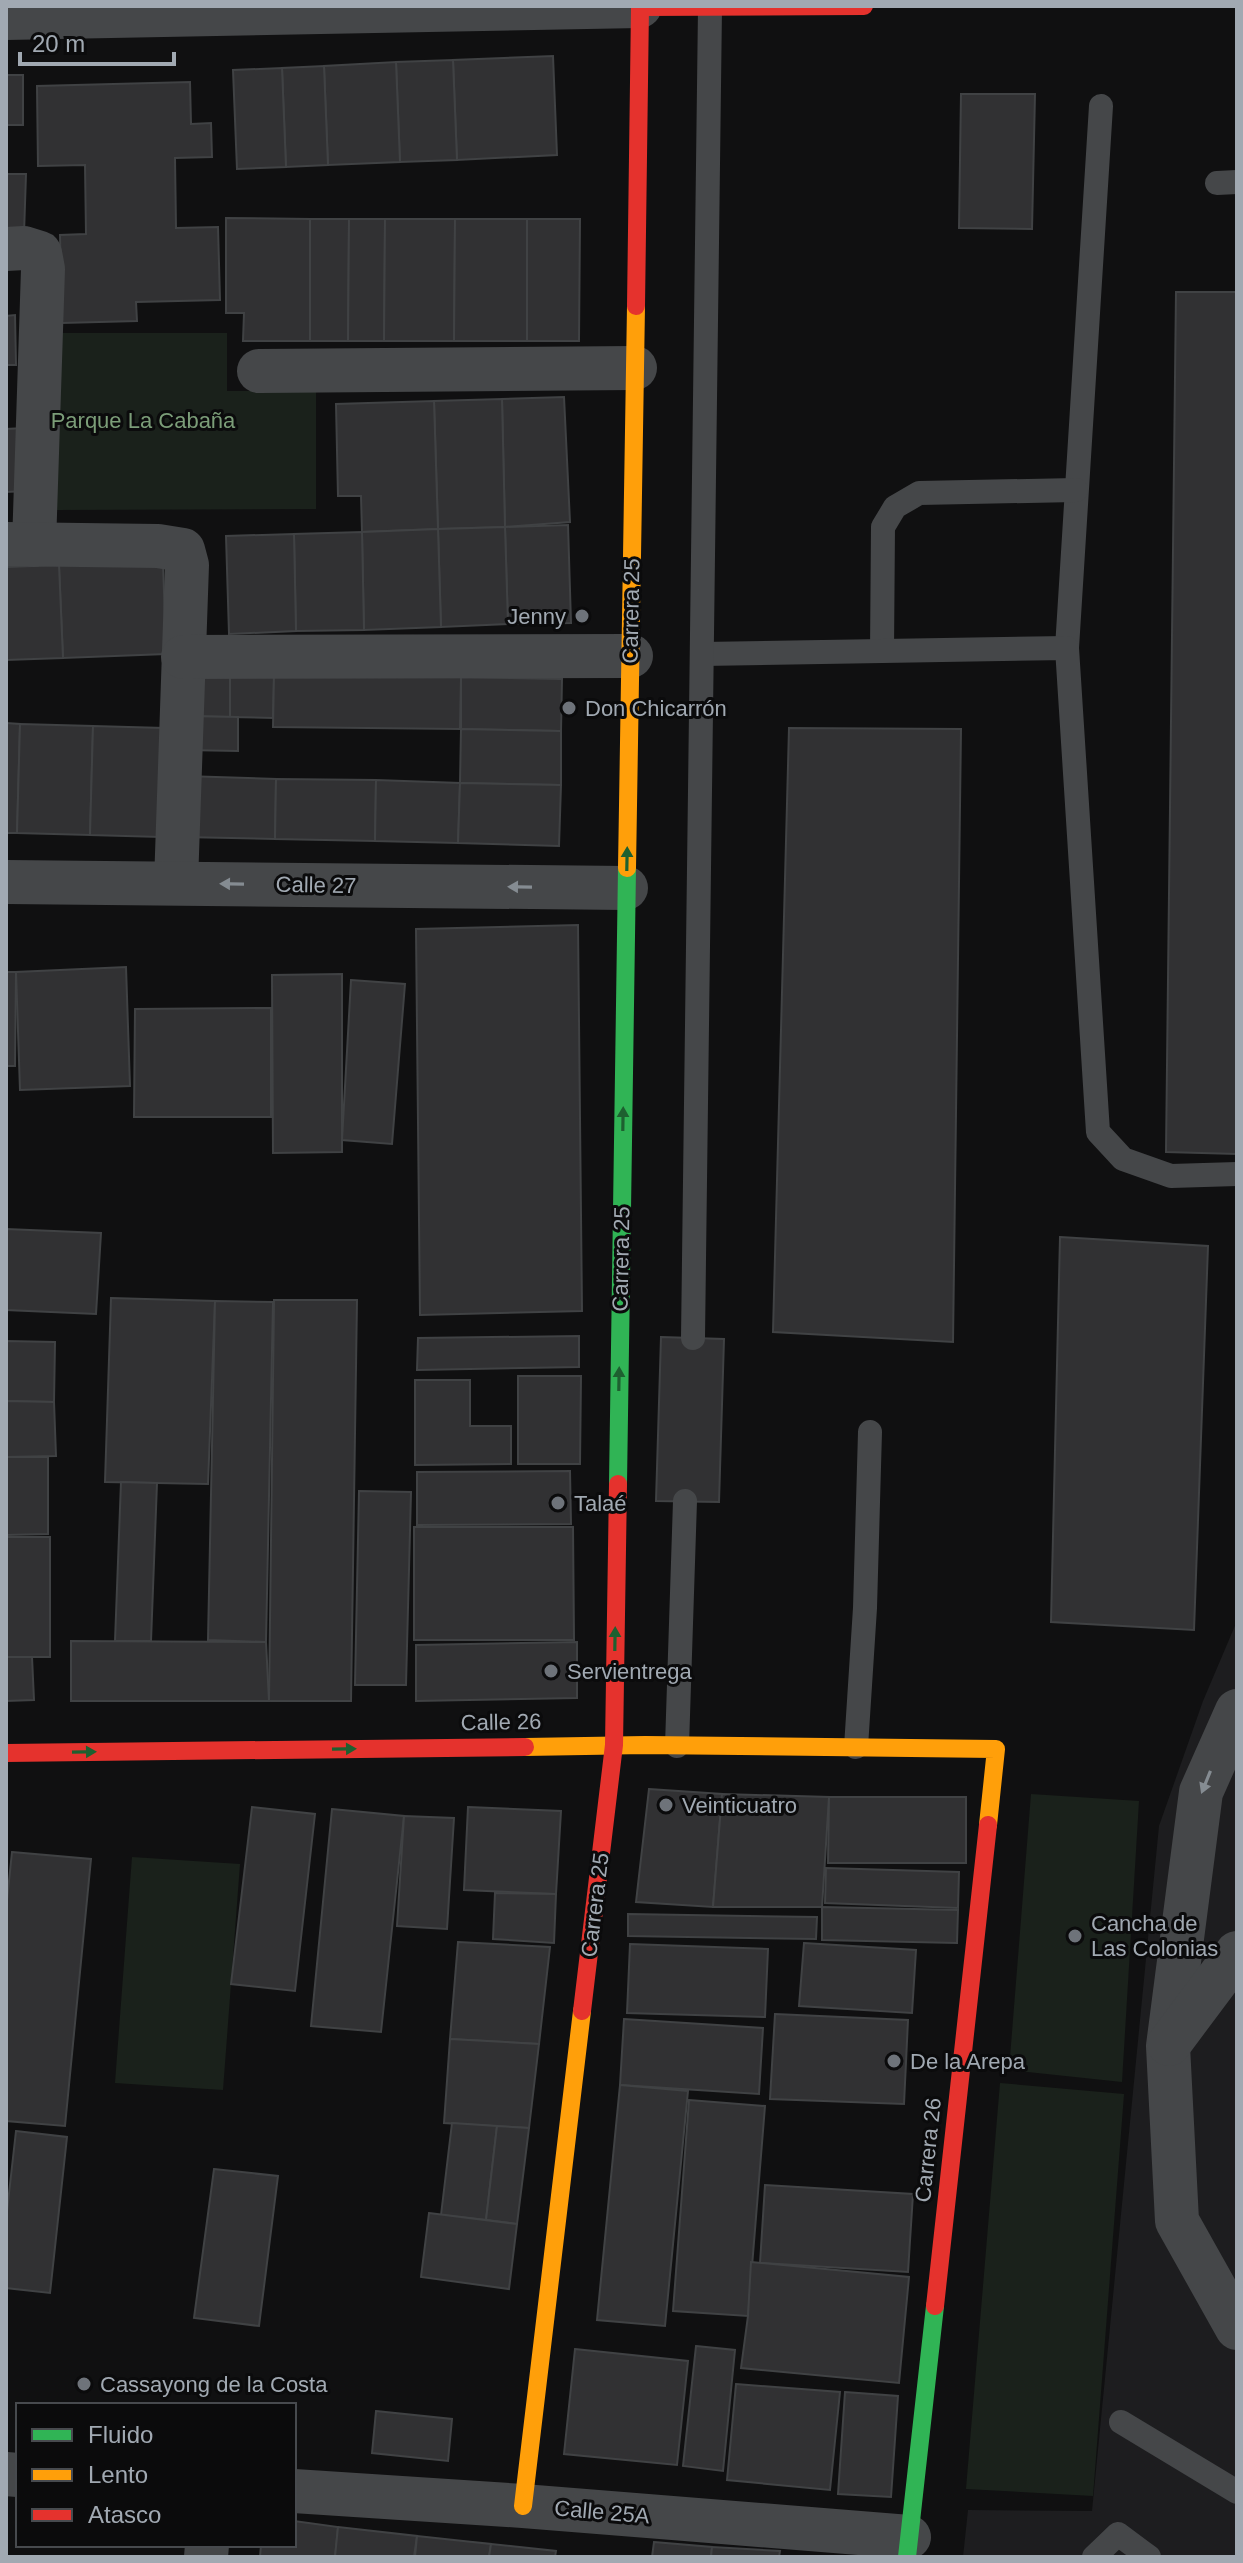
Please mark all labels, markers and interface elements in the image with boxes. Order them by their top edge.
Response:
scale bar [20,16,174,66]
text: 20 m [32,30,85,57]
park label: Parque La Cabaña [51,408,236,433]
street label: Carrera 25 [618,558,644,664]
place label: Jenny [507,604,566,629]
marker: Jenny [573,607,591,625]
place label: Don Chicarrón [585,696,727,721]
marker: Don Chicarrón [560,699,578,717]
one-way arrow [620,846,633,871]
street label: Calle 27 [275,872,357,898]
one-way arrow [219,878,244,890]
one-way arrow [507,881,532,893]
one-way arrow [616,1106,629,1131]
street label: Carrera 25 [608,1206,634,1312]
one-way arrow [613,1366,625,1391]
place label: Talaé [574,1491,627,1516]
marker: Talaé [549,1494,567,1512]
one-way arrow [609,1626,621,1651]
place label: Servientrega [567,1659,693,1684]
marker: Servientrega [542,1662,560,1680]
street label: Calle 26 [460,1709,542,1735]
one-way arrow [332,1742,357,1755]
one-way arrow [72,1746,97,1758]
one-way arrow [1199,1771,1212,1795]
place label: Veinticuatro [682,1793,797,1818]
marker: Veinticuatro [657,1796,675,1814]
street label: Carrera 25 [576,1851,614,1959]
place label: Cancha de Las Colonias [1091,1911,1218,1961]
marker: Cancha de Las Colonias [1066,1927,1084,1945]
place label: De la Arepa [910,2049,1026,2074]
marker: De la Arepa [885,2052,903,2070]
street label: Carrera 26 [910,2096,946,2204]
place label: Cassayong de la Costa [100,2372,328,2397]
marker: Cassayong de la Costa [75,2375,93,2393]
legend [16,2403,296,2547]
text: Fluido [88,2421,153,2448]
text: Lento [88,2461,148,2488]
street label: Calle 25A [553,2495,651,2529]
text: Atasco [88,2501,161,2528]

